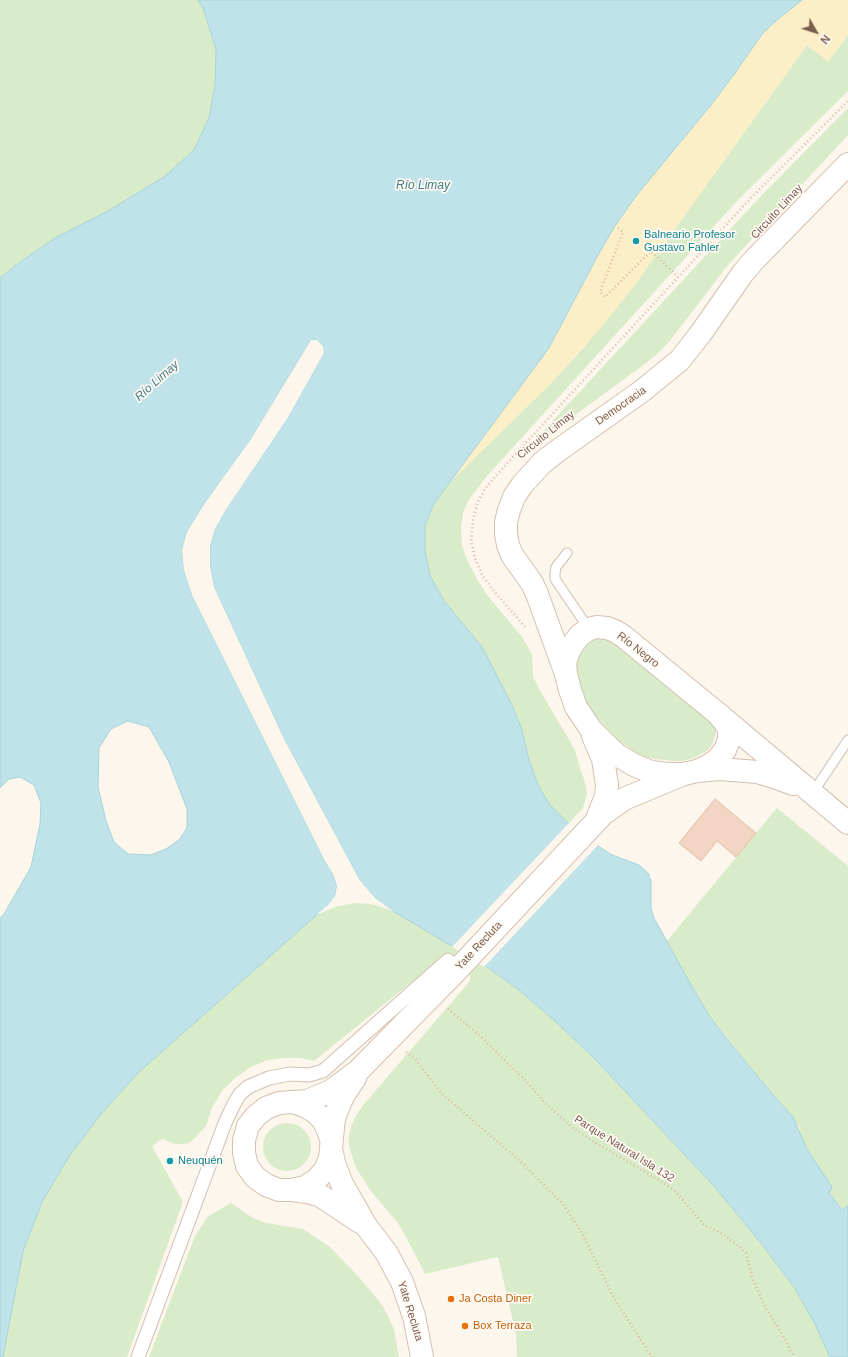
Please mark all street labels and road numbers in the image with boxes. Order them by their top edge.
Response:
street label: Circuito Limay [748,182,806,242]
street label: Democracia [593,384,649,428]
street label: Circuito Limay [515,408,577,462]
street label: Río Negro [614,629,662,671]
street label: Yate Recluta [453,919,505,973]
street label: Parque Natural Isla 132 [571,1113,677,1185]
street label: Yate Recluta [395,1279,425,1343]

